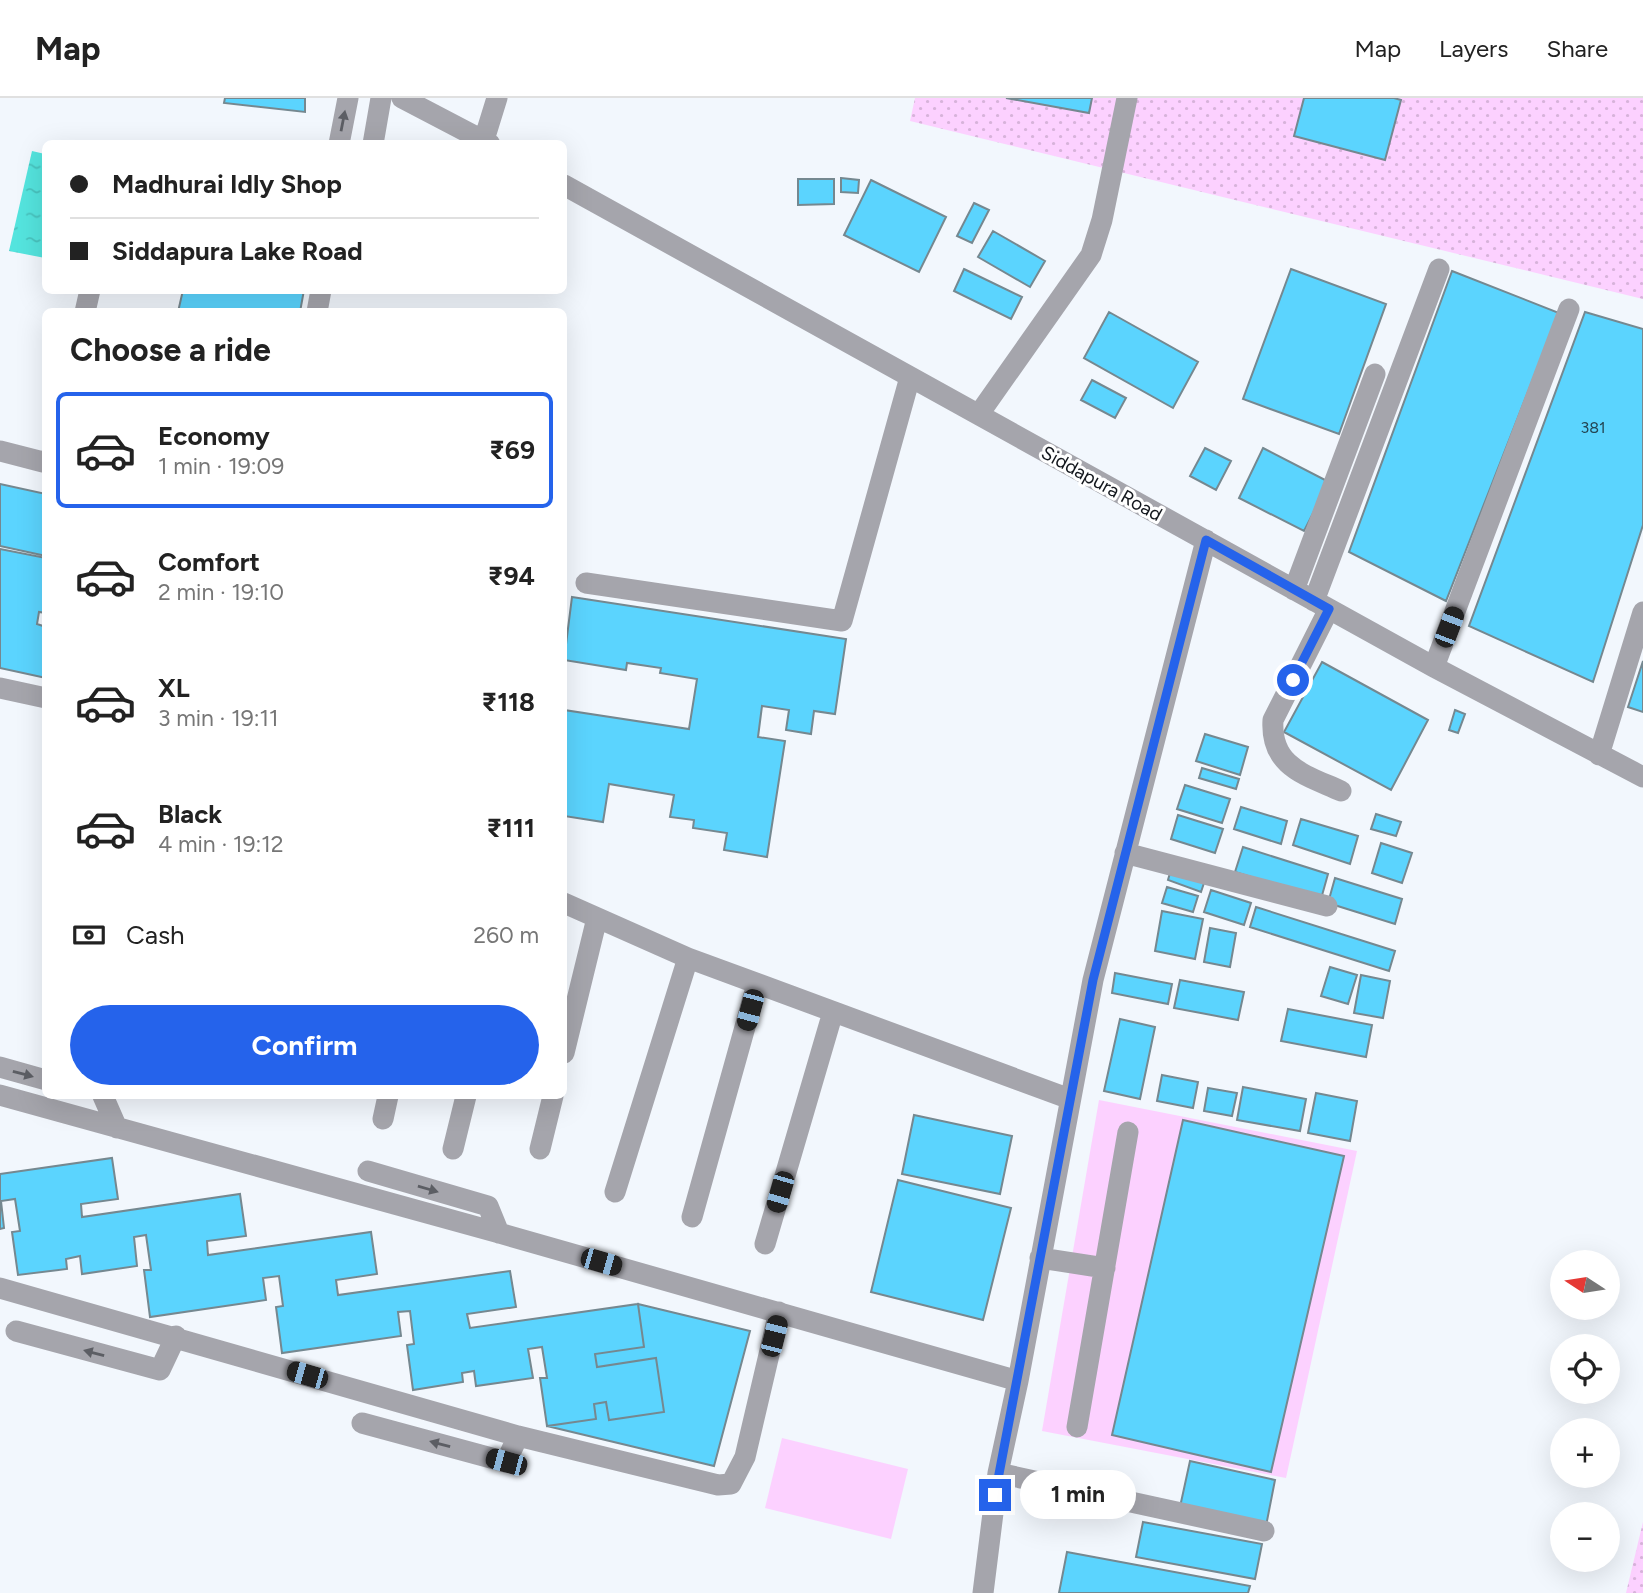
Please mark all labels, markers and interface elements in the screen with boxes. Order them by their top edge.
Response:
text: Map [35,29,101,68]
text: Map [1354,34,1401,63]
text: Layers [1439,34,1508,63]
text: Share [1546,34,1608,63]
one-way arrow [338,110,349,132]
text: Madhurai Idly Shop [112,168,342,200]
text: Siddapura Lake Road [112,235,363,267]
text: Choose a ride [70,331,271,369]
house number: 381 [1580,418,1606,437]
icon: car [74,419,137,482]
text: Economy [158,420,270,452]
text: ₹69 [489,434,535,466]
street label: Siddapura Road [1037,441,1166,526]
text: 1 min · 19:09 [158,452,284,480]
icon: car [74,545,137,608]
text: Comfort [158,546,260,578]
text: ₹94 [488,560,535,592]
text: 2 min · 19:10 [158,578,284,606]
car [1432,604,1467,650]
route start [1277,664,1309,696]
icon: car [74,671,137,734]
text: XL [158,672,190,704]
text: ₹118 [482,686,535,718]
text: 3 min · 19:11 [158,704,278,732]
icon: car [74,797,137,860]
text: Black [158,798,222,830]
text: ₹111 [486,812,535,844]
text: 4 min · 19:12 [158,830,284,858]
icon: cash [70,916,108,954]
text: Cash [126,919,185,951]
text: 260 m [473,921,539,949]
car [735,987,766,1033]
button: Confirm [70,1005,539,1085]
one-way arrow [13,1069,34,1079]
car [765,1169,796,1215]
one-way arrow [418,1184,439,1194]
car [578,1246,625,1278]
north arrow [1550,1250,1620,1320]
map controls [1550,1250,1620,1572]
car [759,1313,790,1359]
button: locate [1550,1334,1620,1404]
one-way arrow [83,1347,104,1357]
car [284,1359,331,1391]
button: + [1550,1418,1620,1488]
one-way arrow [429,1438,451,1449]
car [483,1446,530,1478]
callout: 1 min [1020,1470,1135,1520]
route end [979,1479,1011,1511]
text: 1 min [1051,1480,1105,1508]
button: − [1550,1502,1620,1572]

